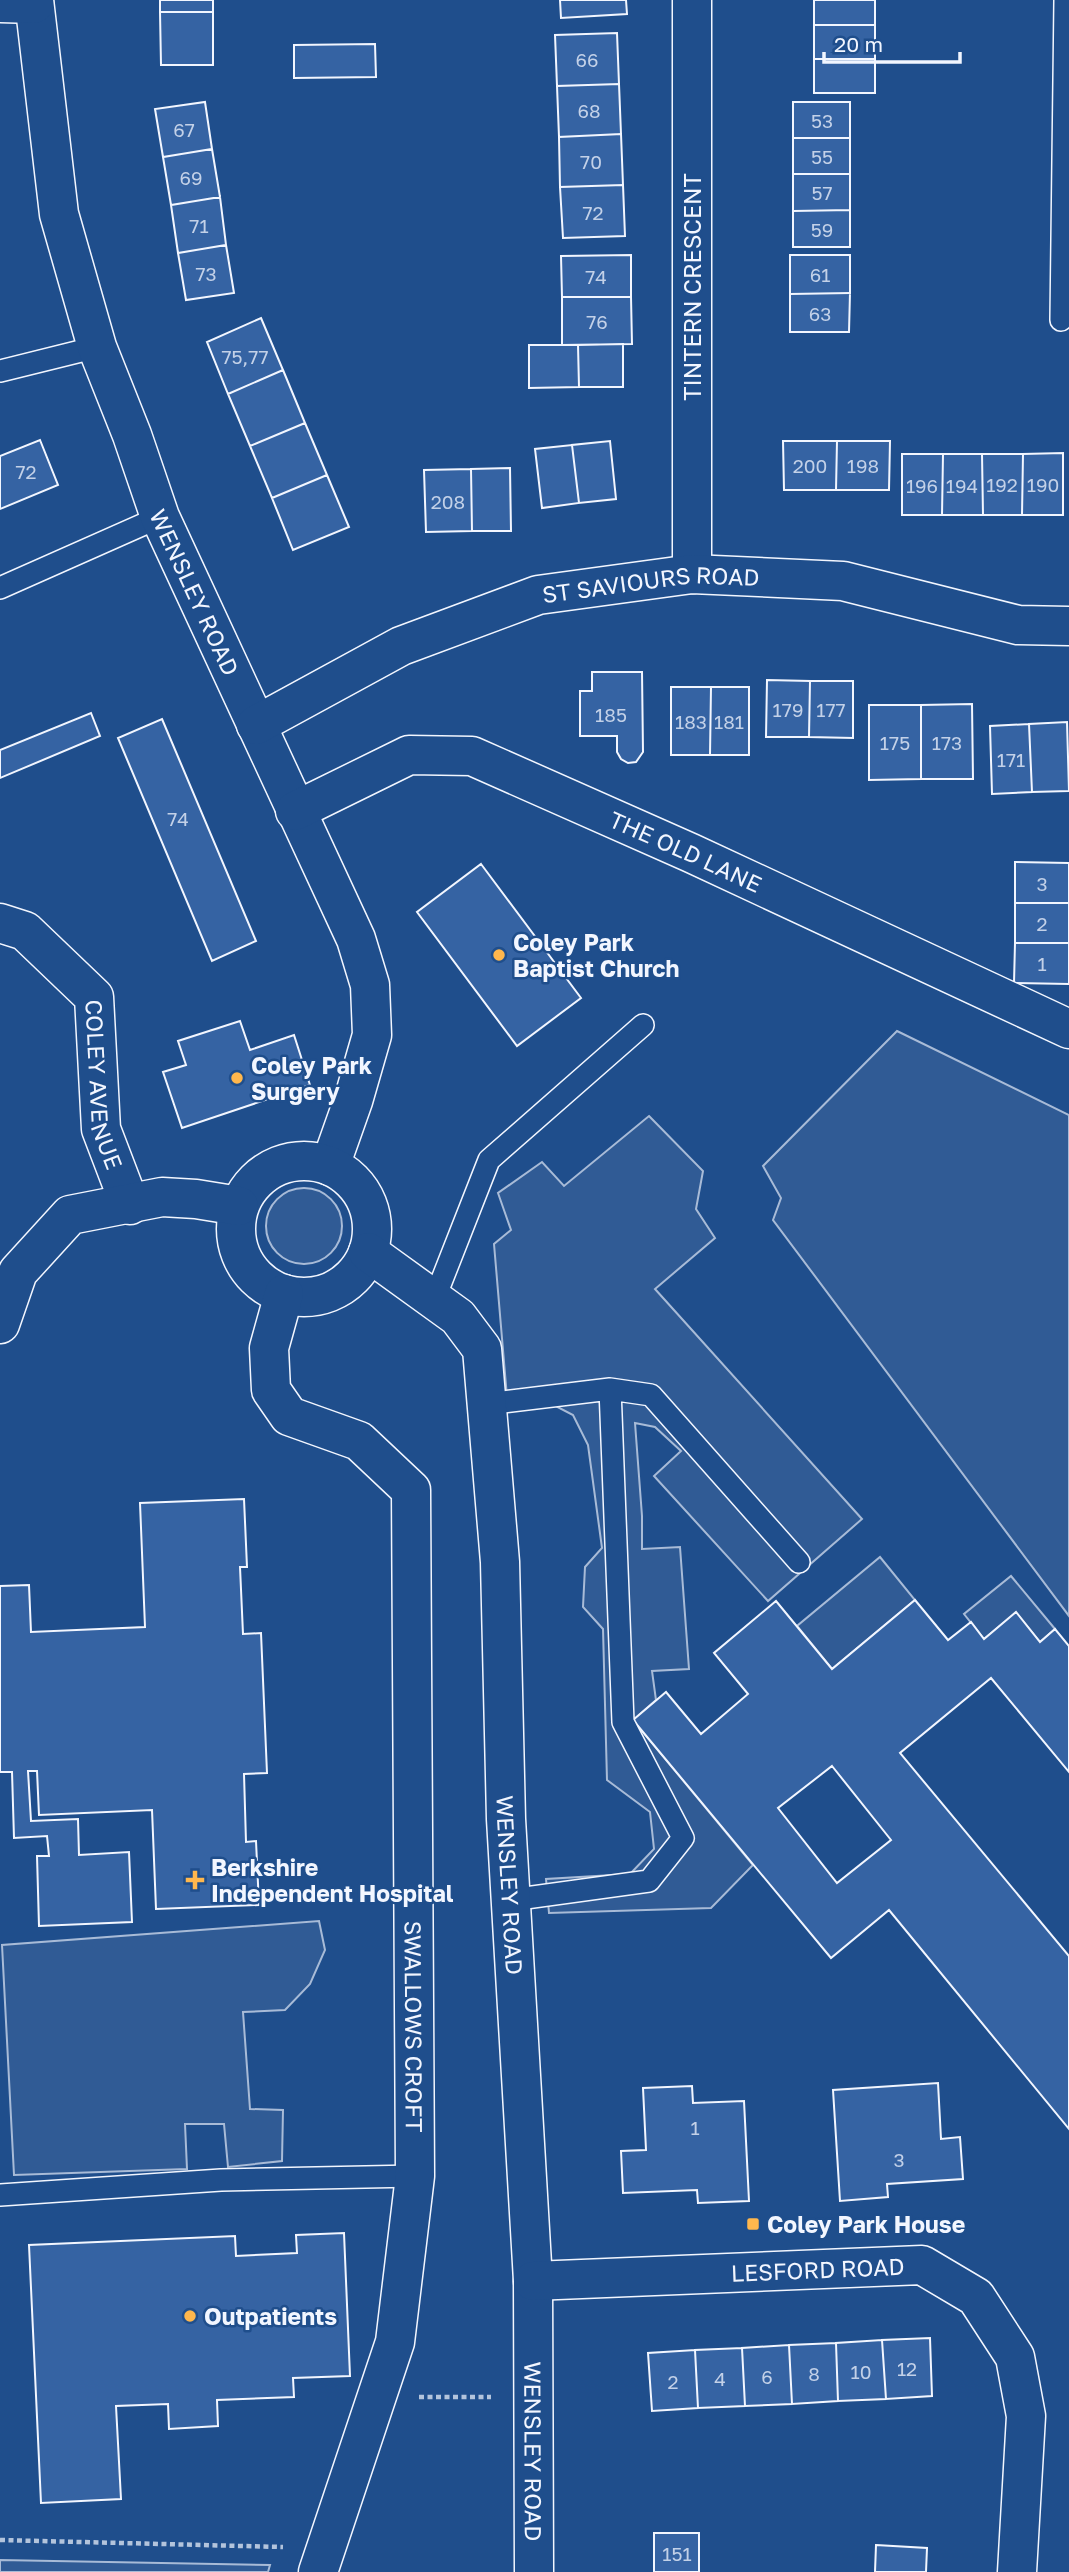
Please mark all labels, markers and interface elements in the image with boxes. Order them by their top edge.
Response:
scale bar [824,21,960,65]
text: 20 m [834,31,883,57]
house number: 66 [576,48,599,71]
house number: 68 [577,99,601,122]
house number: 53 [811,109,833,132]
house number: 67 [173,118,195,141]
house number: 55 [811,145,833,168]
house number: 70 [580,150,602,173]
house number: 69 [180,166,203,189]
street label: TINTERN CRESCENT [678,173,706,401]
house number: 57 [811,181,833,204]
house number: 72 [582,201,604,224]
house number: 71 [189,214,209,237]
house number: 59 [811,218,833,241]
house number: 73 [195,262,217,285]
house number: 61 [810,263,830,286]
house number: 74 [585,265,607,288]
house number: 63 [809,302,831,325]
house number: 76 [586,310,608,333]
house number: 75,77 [222,345,268,368]
house number: 200 [793,454,827,477]
house number: 198 [847,454,879,477]
house number: 72 [15,460,37,483]
house number: 192 [986,473,1018,496]
house number: 190 [1027,473,1059,496]
house number: 196 [906,474,938,497]
house number: 194 [946,474,978,497]
house number: 208 [431,490,465,513]
street label: WENSLEY ROAD [144,505,246,680]
street label: ST SAVIOURS ROAD [540,560,760,608]
house number: 179 [773,698,803,721]
house number: 177 [816,698,846,721]
house number: 185 [595,703,627,726]
house number: 183 [675,710,707,733]
house number: 181 [714,710,744,733]
house number: 175 [880,731,910,754]
house number: 173 [932,731,962,754]
house number: 171 [997,748,1025,771]
street label: THE OLD LANE [605,805,766,898]
house number: 74 [167,807,189,830]
house number: 3 [1036,872,1048,895]
house number: 2 [1036,912,1048,935]
place label: Coley Park Baptist Church [513,928,680,982]
marker: Coley Park Baptist Church [491,947,507,963]
house number: 1 [1037,952,1047,975]
street label: COLEY AVENUE [80,999,129,1173]
place label: Coley Park Surgery [251,1051,373,1105]
marker: Coley Park Surgery [229,1070,245,1086]
street label: WENSLEY ROAD [491,1795,529,1976]
place label: Berkshire Independent Hospital [211,1853,454,1907]
marker: Berkshire Independent Hospital [185,1870,205,1890]
street label: SWALLOWS CROFT [400,1921,429,2132]
house number: 1 [690,2116,700,2139]
house number: 3 [893,2148,905,2171]
place label: Coley Park House [767,2210,965,2238]
marker: Coley Park House [745,2216,761,2232]
street label: LESFORD ROAD [730,2252,905,2287]
place label: Outpatients [204,2302,337,2330]
marker: Outpatients [182,2308,198,2324]
house number: 12 [897,2357,917,2380]
house number: 10 [851,2360,872,2383]
street label: WENSLEY ROAD [519,2361,548,2541]
house number: 8 [808,2362,820,2385]
house number: 6 [761,2365,773,2388]
house number: 4 [714,2367,726,2390]
house number: 2 [667,2370,679,2393]
house number: 151 [662,2542,692,2565]

